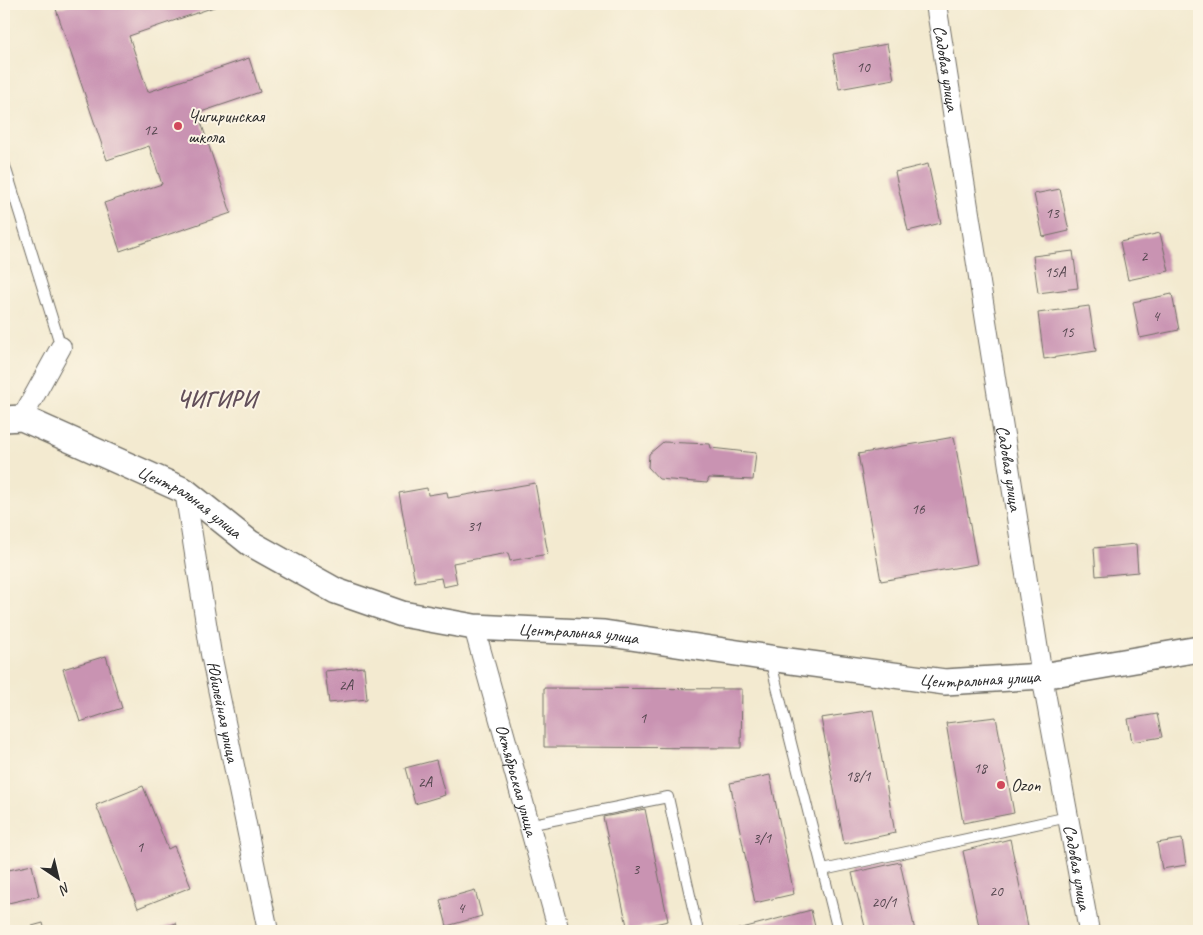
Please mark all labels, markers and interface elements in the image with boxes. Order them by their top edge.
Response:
street label: Садовая улица [929,24,964,114]
house number: 10 [856,58,871,77]
place label: Чигиринская школа [188,105,266,148]
marker: Чигиринская школа [172,120,184,132]
house number: 12 [143,121,158,140]
house number: 13 [1045,204,1060,223]
house number: 2 [1141,247,1149,266]
house number: 15А [1044,263,1067,282]
house number: 4 [1153,307,1161,326]
house number: 15 [1060,323,1075,342]
district label: ЧИГИРИ [177,385,260,413]
street label: Садовая улица [992,424,1027,514]
street label: Центральная улица [134,460,247,544]
house number: 16 [911,500,926,519]
house number: 31 [467,517,482,536]
street label: Центральная улица [518,618,641,649]
street label: Юбилейная улица [202,659,244,766]
street label: Центральная улица [918,665,1042,693]
house number: 2А [339,676,355,695]
house number: 1 [640,709,648,728]
street label: Октябрьская улица [491,722,543,840]
house number: 18 [973,759,988,778]
house number: 18/1 [845,767,872,786]
house number: 2А [418,773,434,792]
place label: Ozon [1011,774,1041,796]
marker: Ozon [995,779,1007,791]
street label: Садовая улица [1059,823,1096,913]
house number: 3/1 [753,829,772,848]
house number: 1 [137,838,145,857]
north arrow [32,852,82,902]
house number: 3 [633,860,641,879]
text: N [55,879,74,899]
house number: 20 [989,882,1004,901]
house number: 20/1 [871,893,898,912]
house number: 4 [458,899,466,918]

